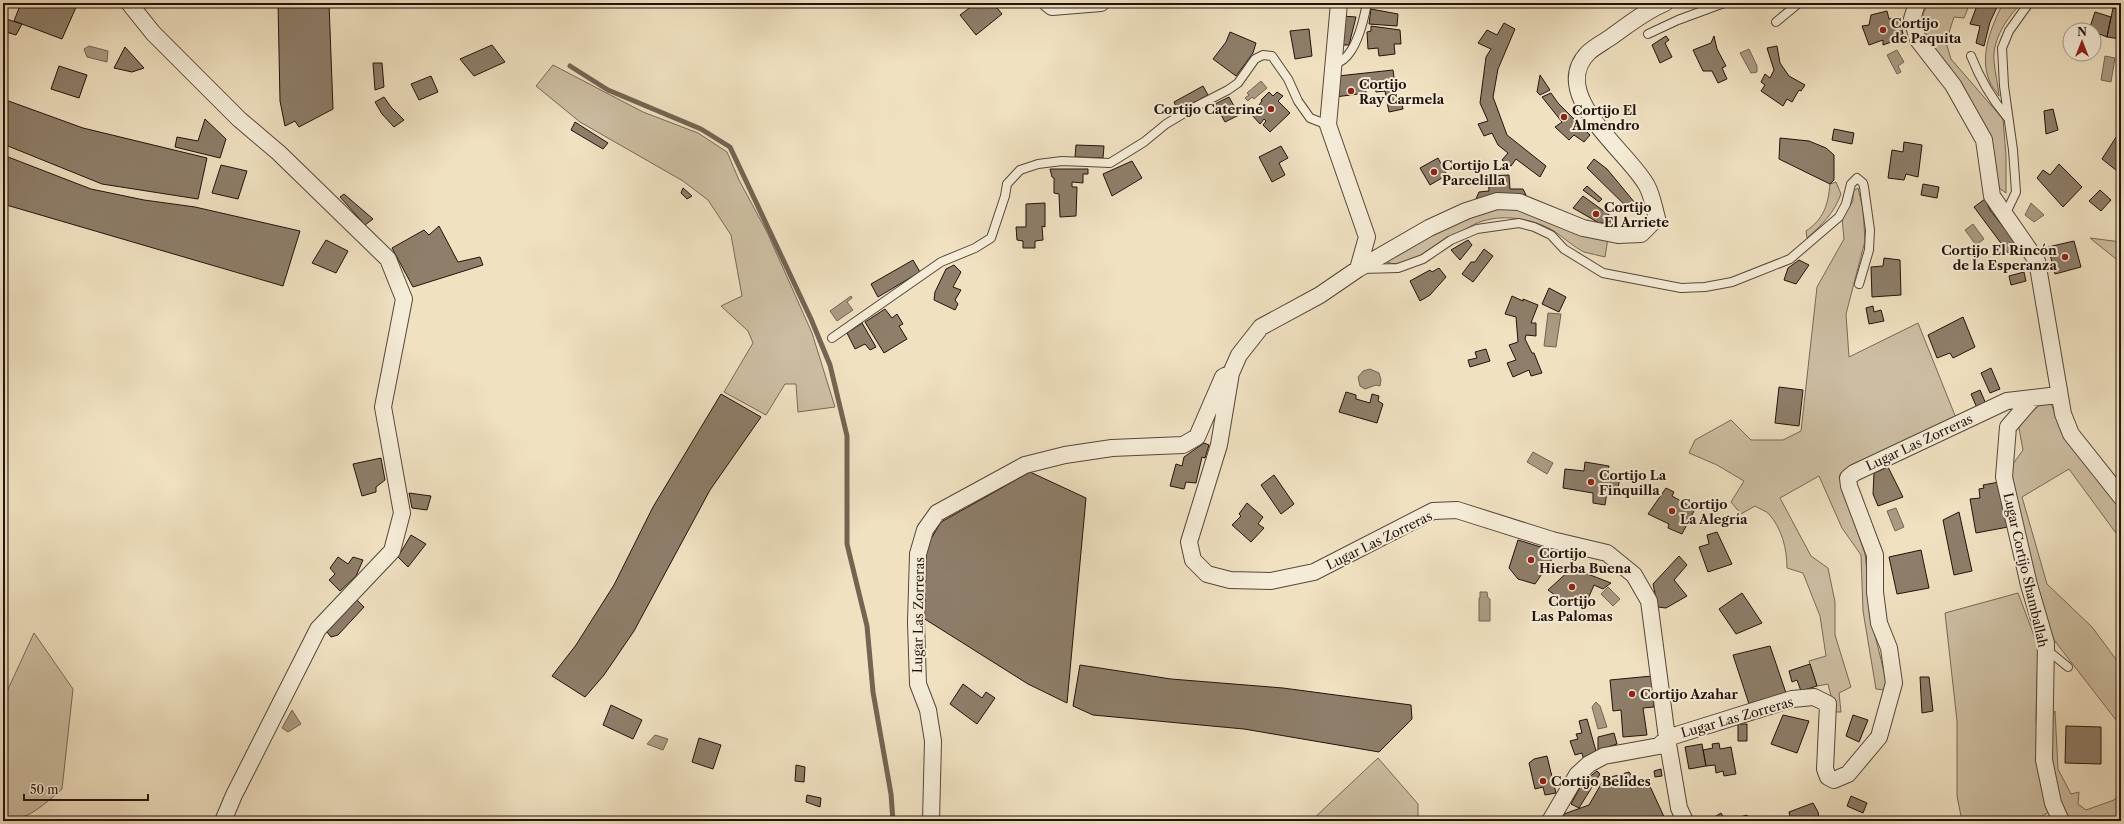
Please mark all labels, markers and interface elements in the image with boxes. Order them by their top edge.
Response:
place label: Cortijo de Paquita [1891,15,1962,46]
north arrow [2062,22,2102,62]
marker: Cortijo de Paquita [1878,25,1888,35]
text: N [2077,25,2087,39]
place label: Cortijo Ray Carmela [1359,76,1445,107]
marker: Cortijo Ray Carmela [1346,86,1356,96]
place label: Cortijo Caterine [1154,101,1263,117]
place label: Cortijo El Almendro [1571,102,1639,133]
marker: Cortijo Caterine [1266,104,1276,114]
marker: Cortijo El Almendro [1559,112,1569,122]
place label: Cortijo La Parcelilla [1442,157,1510,188]
marker: Cortijo La Parcelilla [1429,167,1439,177]
place label: Cortijo El Arriete [1604,199,1669,230]
marker: Cortijo El Arriete [1591,209,1601,219]
place label: Cortijo El Rincón de la Esperanza [1941,242,2057,273]
marker: Cortijo El Rincón de la Esperanza [2060,252,2070,262]
street label: Lugar Las Zorreras [1863,410,1975,474]
place label: Cortijo La Finquilla [1599,467,1667,498]
marker: Cortijo La Finquilla [1586,477,1596,487]
street label: Lugar Cortijo Shamballah [2000,491,2052,649]
place label: Cortijo La Alegría [1680,496,1748,527]
marker: Cortijo La Alegría [1667,506,1677,516]
street label: Lugar Las Zorreras [1323,507,1435,573]
place label: Cortijo Hierba Buena [1539,545,1632,576]
marker: Cortijo Hierba Buena [1526,555,1536,565]
street label: Lugar Las Zorreras [909,556,927,673]
marker: Cortijo Las Palomas [1567,582,1577,592]
place label: Cortijo Las Palomas [1531,593,1613,624]
place label: Cortijo Azahar [1640,686,1739,702]
marker: Cortijo Azahar [1627,689,1637,699]
street label: Lugar Las Zorreras [1679,693,1795,741]
place label: Cortijo Belides [1551,773,1651,789]
scale bar [24,776,148,802]
marker: Cortijo Belides [1538,776,1548,786]
text: 50 m [30,782,59,797]

